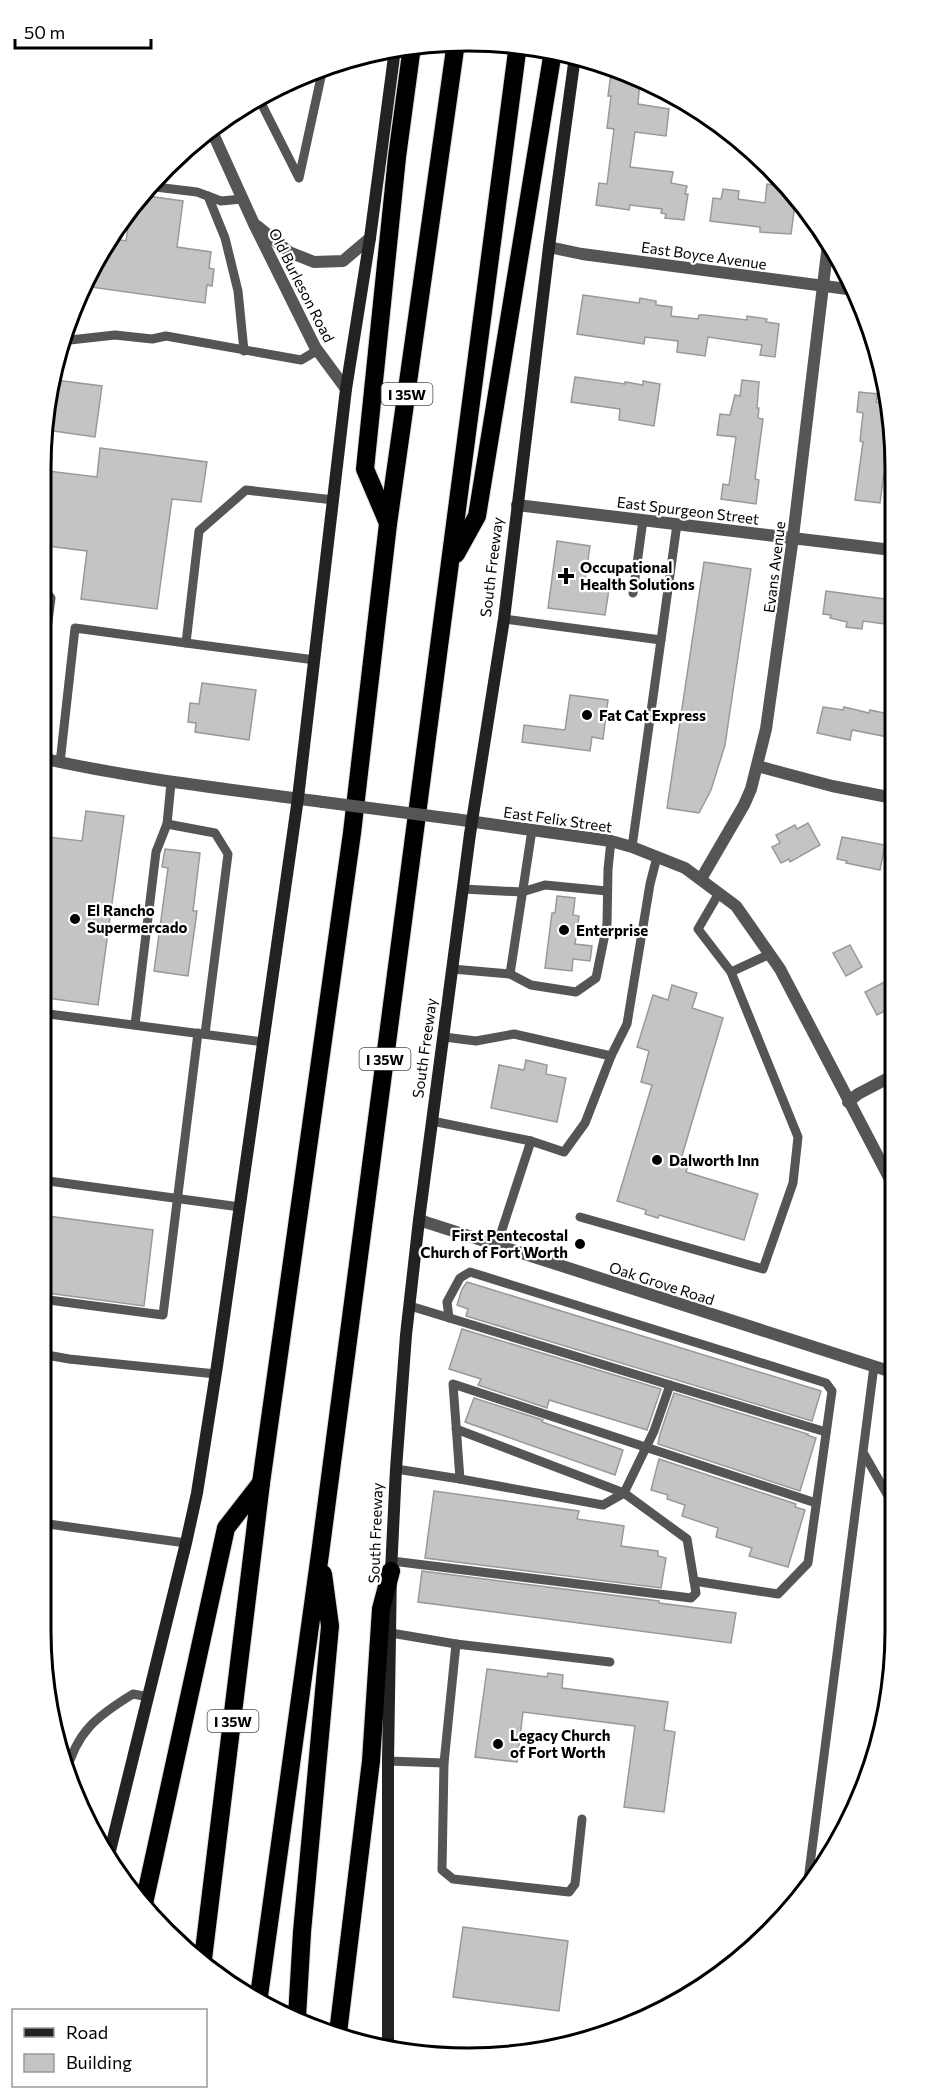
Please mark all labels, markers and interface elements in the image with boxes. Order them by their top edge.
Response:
scale bar [15,12,152,50]
text: 50 m [24,21,65,43]
street label: Old Burleson Road [265,225,339,345]
street label: East Boyce Avenue [640,237,768,273]
road number: I 35W [382,383,432,405]
street label: East Spurgeon Street [616,492,760,528]
street label: South Freeway [476,516,506,618]
street label: Evans Avenue [759,520,789,614]
place label: Occupational Health Solutions [580,558,695,593]
marker: Occupational Health Solutions [557,567,575,585]
place label: Fat Cat Express [599,706,706,724]
marker: Fat Cat Express [580,708,594,722]
street label: East Felix Street [502,802,614,836]
place label: El Rancho Supermercado [87,901,187,936]
marker: El Rancho Supermercado [68,912,82,926]
place label: Enterprise [576,921,648,939]
marker: Enterprise [557,923,571,937]
street label: South Freeway [408,997,440,1099]
road number: I 35W [360,1048,410,1070]
place label: Dalworth Inn [669,1151,759,1169]
marker: Dalworth Inn [650,1153,664,1167]
place label: First Pentecostal Church of Fort Worth [420,1226,568,1261]
marker: First Pentecostal Church of Fort Worth [573,1237,587,1251]
street label: Oak Grove Road [607,1257,717,1309]
street label: South Freeway [364,1482,386,1584]
road number: I 35W [208,1710,258,1732]
place label: Legacy Church of Fort Worth [510,1726,610,1761]
marker: Legacy Church of Fort Worth [491,1737,505,1751]
legend [12,2009,207,2087]
text: Road [66,2021,108,2043]
text: Building [66,2051,132,2073]

